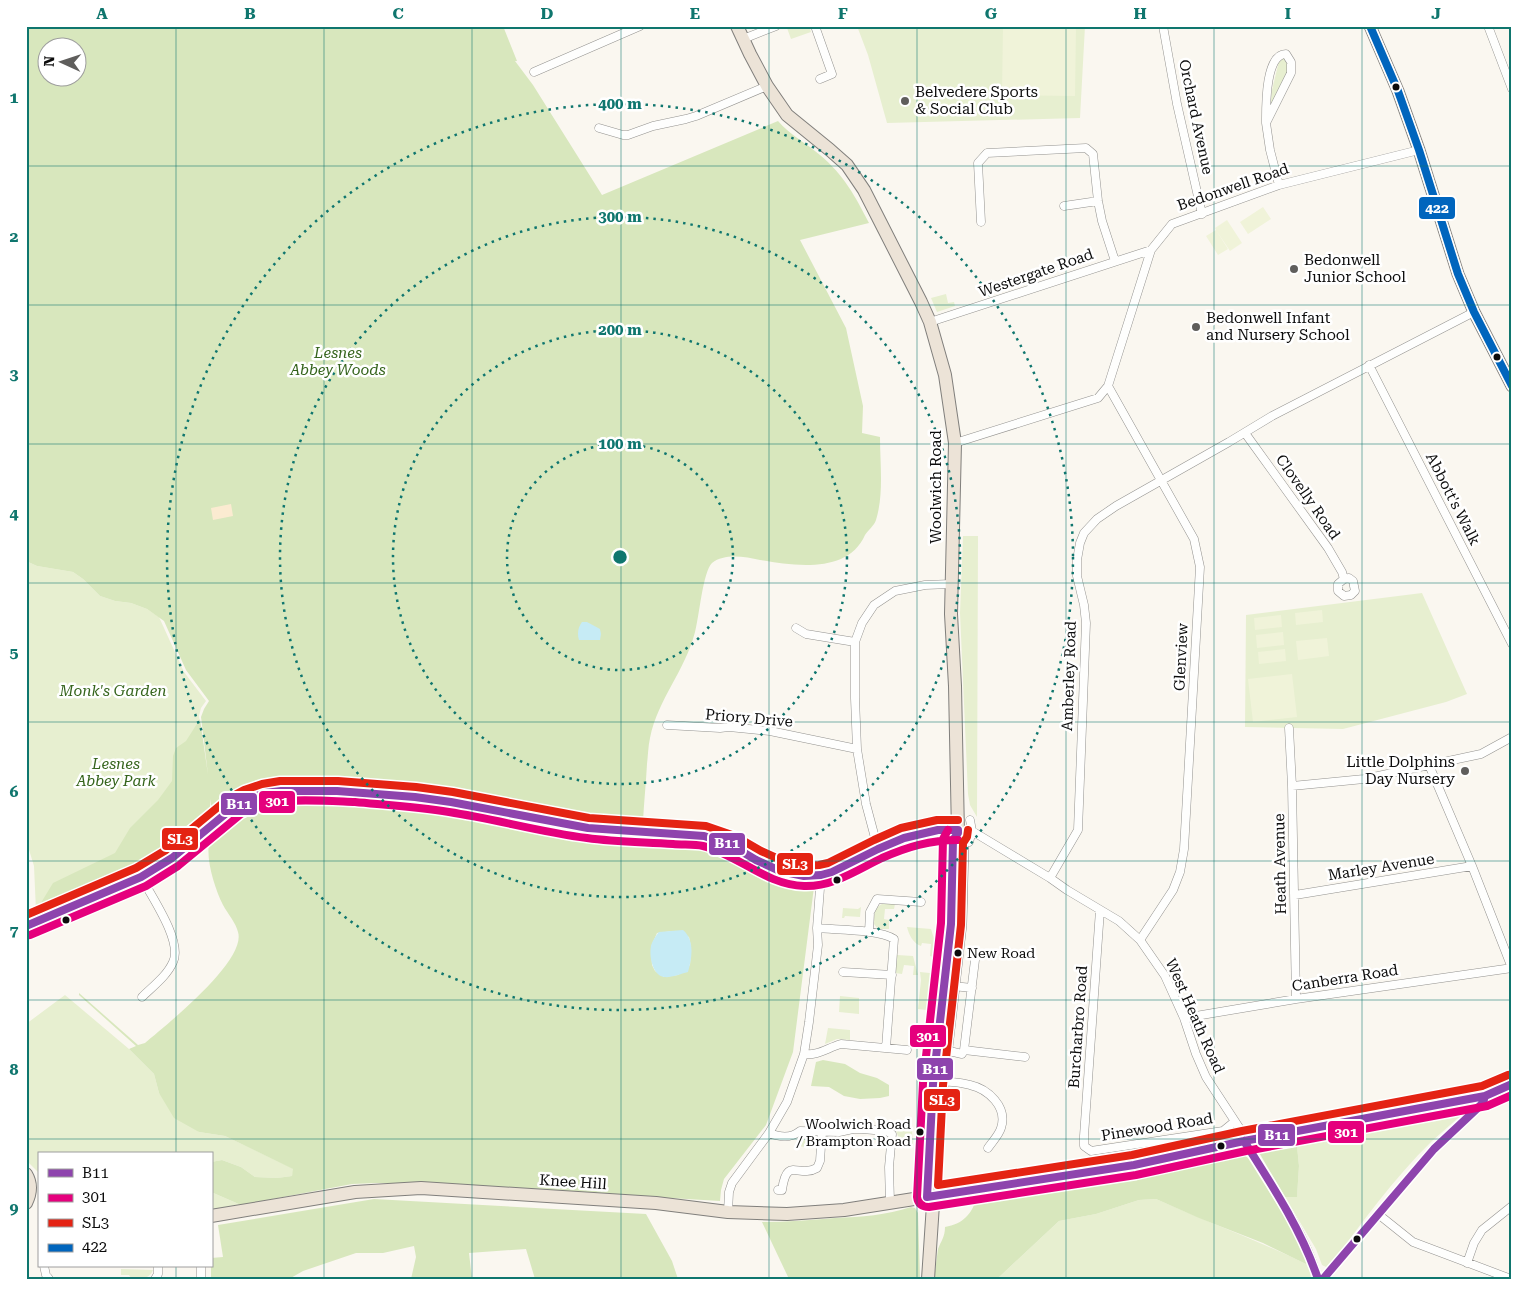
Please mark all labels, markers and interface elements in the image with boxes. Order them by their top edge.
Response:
text: A [96,4,108,23]
text: B [244,4,256,23]
text: C [392,4,404,23]
text: D [541,4,554,23]
text: E [690,4,700,23]
text: F [838,4,848,23]
text: G [985,4,998,23]
text: H [1133,4,1147,23]
text: I [1285,4,1291,23]
text: J [1431,4,1441,23]
north arrow [38,38,88,88]
text: N [41,55,57,67]
street label: Orchard Avenue [1175,58,1217,176]
unlabelled marker [1391,82,1401,92]
place label: Belvedere Sports & Social Club [915,83,1038,118]
text: 1 [10,88,19,107]
text: 400 m [598,95,642,113]
marker: Belvedere Sports & Social Club [899,95,911,107]
street label: Bedonwell Road [1175,159,1292,215]
line badge: 422 [1418,196,1456,220]
text: 422 [1425,200,1449,216]
text: 300 m [598,208,642,226]
text: 2 [10,227,19,246]
street label: Westergate Road [976,245,1096,301]
place label: Bedonwell Junior School [1304,251,1406,286]
marker: Bedonwell Junior School [1288,263,1300,275]
place label: Bedonwell Infant and Nursery School [1206,309,1350,344]
text: 200 m [598,321,642,339]
marker: Bedonwell Infant and Nursery School [1190,321,1202,333]
park label: Lesnes Abbey Woods [289,344,386,379]
unlabelled marker [1492,352,1502,362]
text: 3 [10,365,19,384]
street label: Woolwich Road [927,430,945,544]
text: 100 m [598,435,642,453]
street label: Abbott's Walk [1422,450,1484,549]
street label: Clovelly Road [1272,451,1344,543]
text: 4 [10,504,19,523]
centre of rings [611,548,629,566]
street label: Amberley Road [1058,620,1080,731]
street label: Glenview [1170,622,1192,691]
text: 5 [10,643,19,662]
park label: Monk's Garden [58,682,167,700]
street label: Priory Drive [704,705,794,731]
place label: Little Dolphins Day Nursery [1346,753,1455,788]
park label: Lesnes Abbey Park [75,755,156,790]
marker: Little Dolphins Day Nursery [1459,765,1471,777]
text: 6 [10,782,19,801]
line badge: 301 [258,790,296,814]
line badge: B11 [220,792,258,816]
text: 301 [265,793,289,809]
text: B11 [226,796,252,812]
street label: Heath Avenue [1270,813,1290,915]
line badge: SL3 [161,827,199,851]
text: SL3 [167,831,193,847]
line badge: B11 [708,832,746,856]
text: B11 [714,835,740,851]
street label: Marley Avenue [1326,850,1436,884]
line badge: SL3 [776,852,814,876]
text: SL3 [782,856,808,872]
unlabelled marker [832,875,842,885]
unlabelled marker [61,915,71,925]
text: 7 [10,921,19,940]
place label: New Road [967,945,1035,961]
marker: New Road [953,948,963,958]
street label: West Heath Road [1162,956,1229,1077]
street label: Canberra Road [1291,961,1400,995]
street label: Burcharbro Road [1065,965,1091,1089]
line badge: 301 [909,1024,947,1048]
text: 301 [916,1028,940,1044]
line badge: B11 [916,1057,954,1081]
text: 8 [10,1060,19,1079]
text: B11 [922,1061,948,1077]
line badge: SL3 [923,1088,961,1112]
text: SL3 [929,1092,955,1108]
street label: Pinewood Road [1100,1109,1215,1145]
place label: Woolwich Road / Brampton Road [795,1116,911,1149]
line badge: 301 [1327,1120,1365,1144]
line badge: B11 [1257,1123,1296,1147]
text: 301 [1334,1124,1358,1140]
marker: Woolwich Road / Brampton Road [915,1127,925,1137]
text: B11 [1264,1127,1290,1143]
unlabelled marker [1216,1141,1226,1151]
legend [38,1152,212,1268]
text: B11 [82,1164,109,1182]
street label: Knee Hill [539,1171,608,1193]
text: 301 [82,1188,107,1206]
text: 9 [10,1199,19,1218]
text: SL3 [82,1214,109,1232]
unlabelled marker [1352,1234,1362,1244]
text: 422 [82,1238,107,1256]

